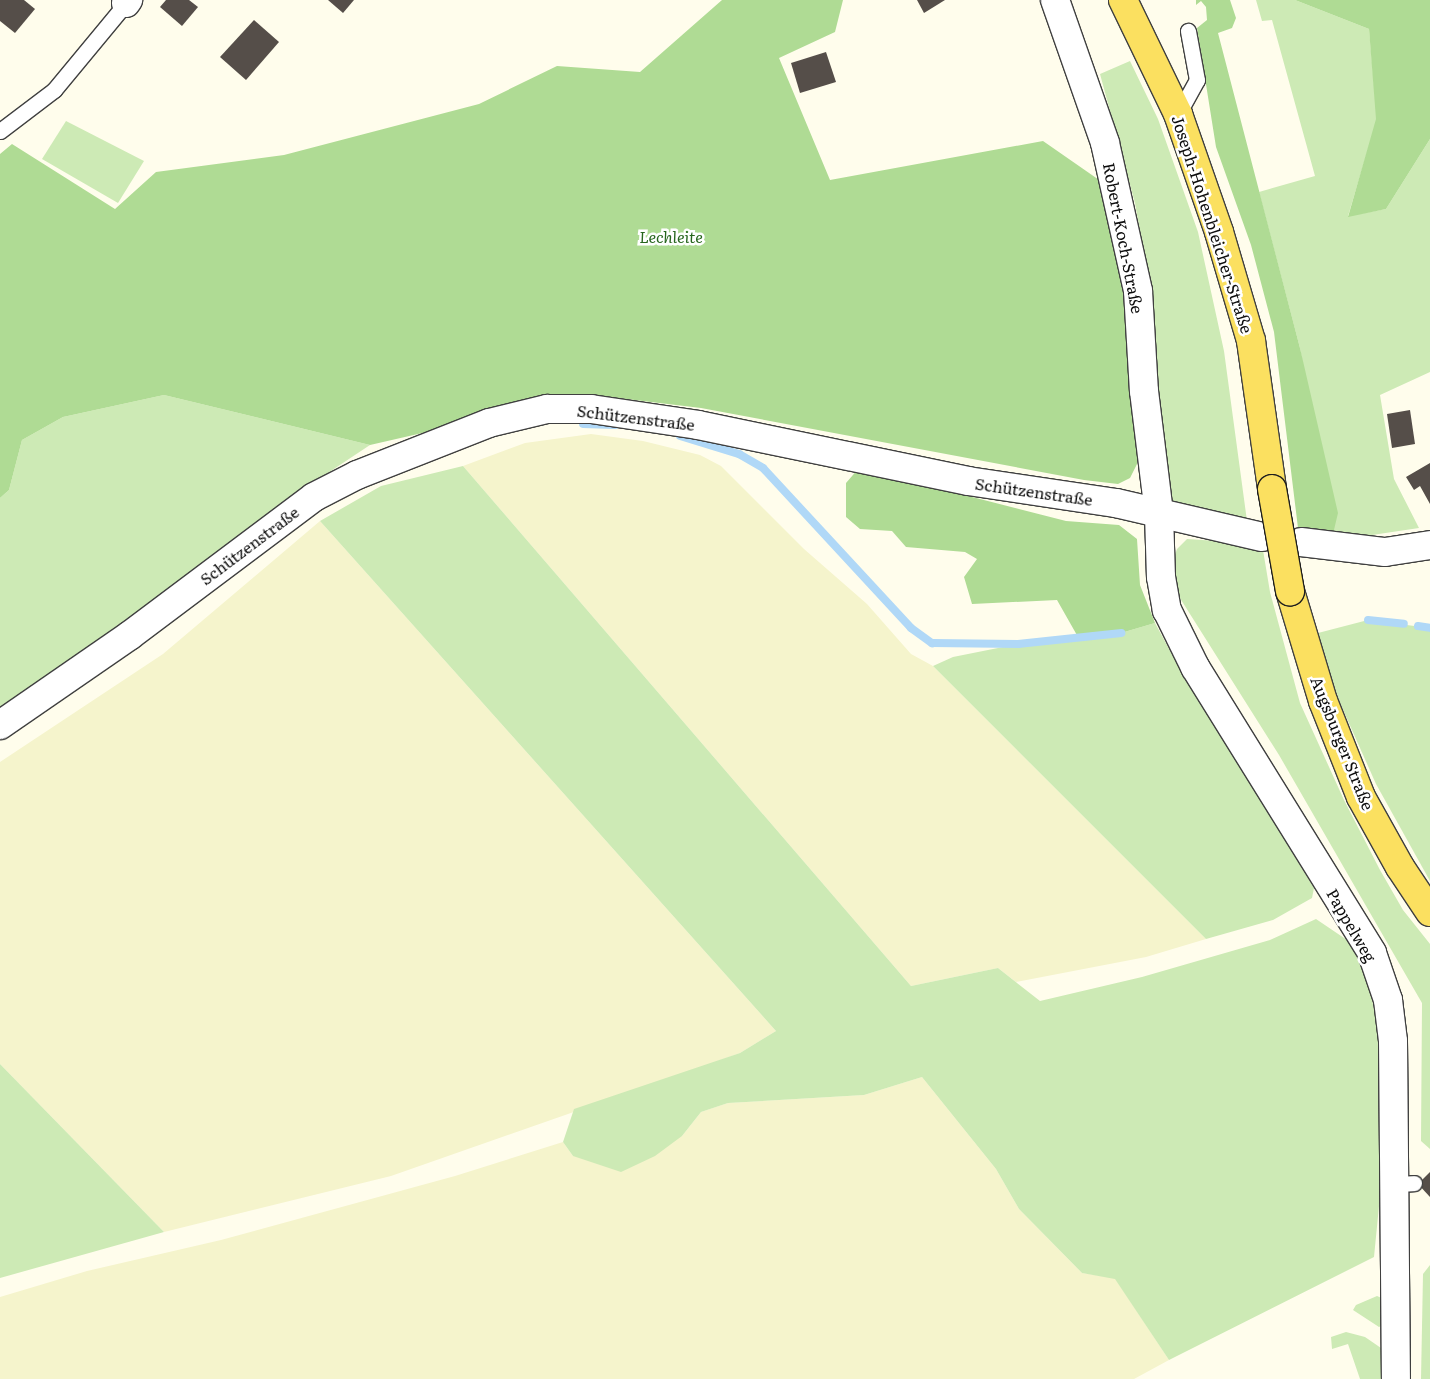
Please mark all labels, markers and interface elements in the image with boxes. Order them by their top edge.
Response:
street label: Joseph-Hohenbleicher-Straße [1169,112,1257,336]
street label: Robert-Koch-Straße [1100,161,1148,315]
park label: Lechleite [639,226,703,246]
street label: Schützenstraße [576,400,696,434]
street label: Schützenstraße [974,473,1094,509]
street label: Schützenstraße [196,502,302,588]
street label: Augsburger Straße [1307,673,1379,813]
street label: Pappelweg [1323,885,1381,965]

